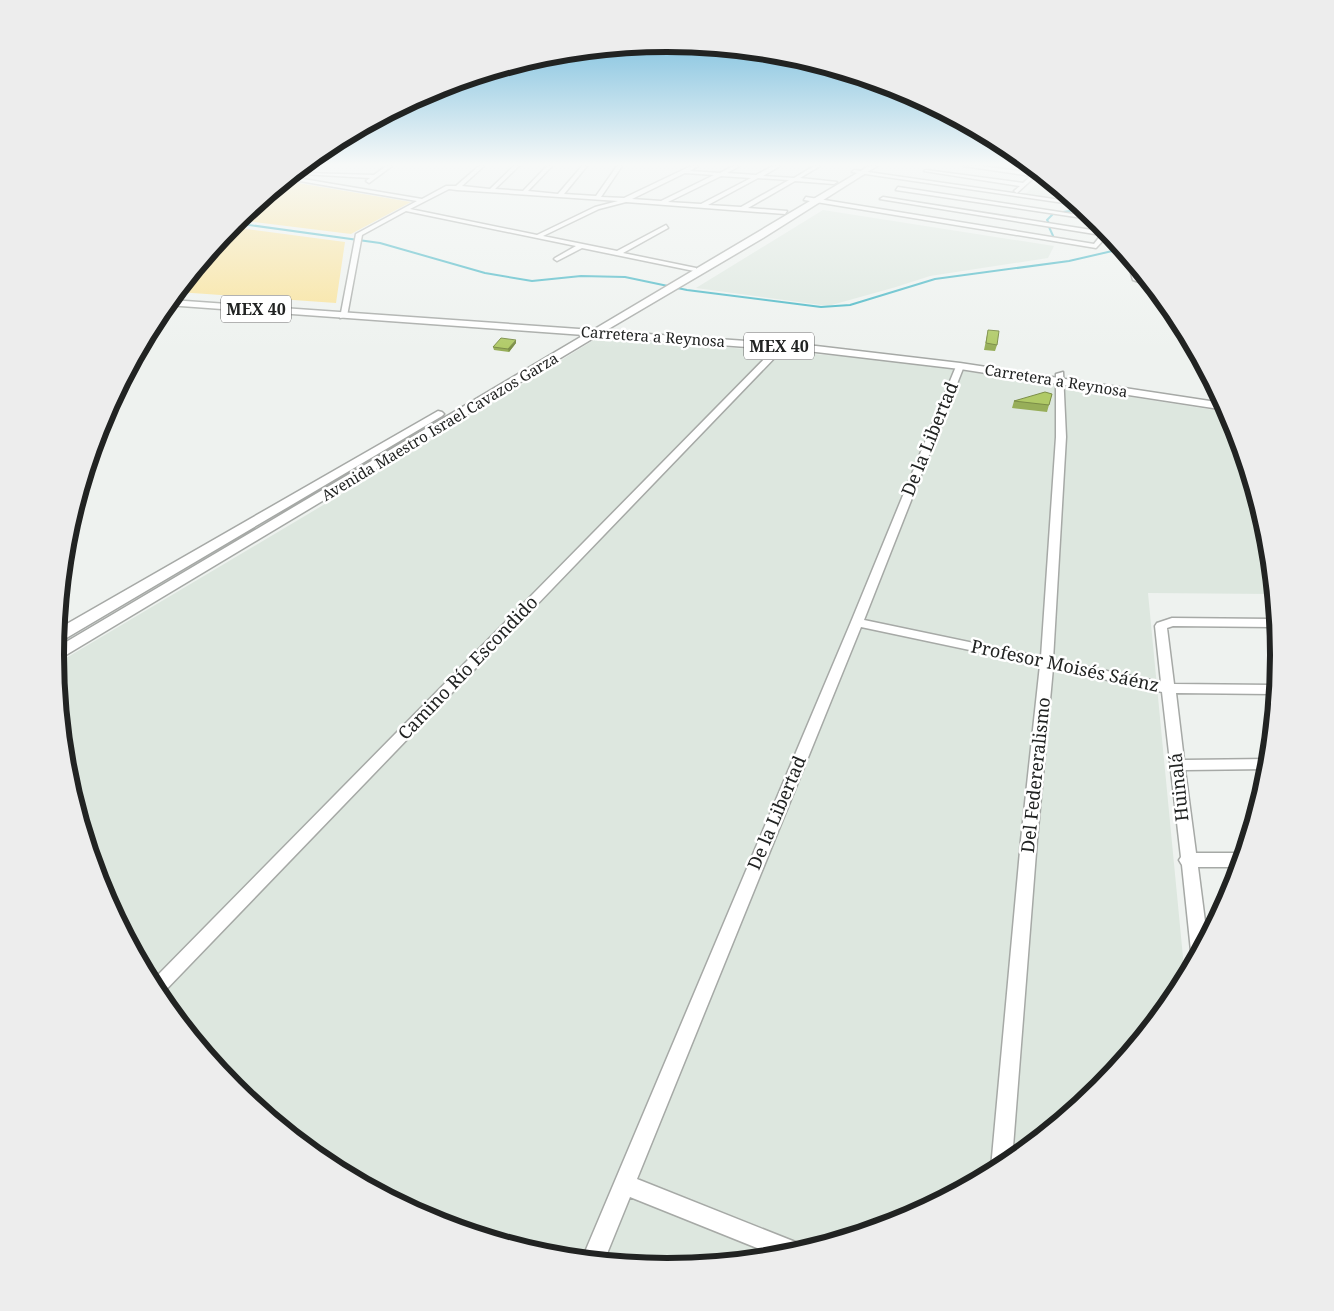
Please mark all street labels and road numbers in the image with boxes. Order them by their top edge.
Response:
road number: MEX 40 [221,296,291,322]
street label: Carretera a Reynosa [580,321,726,351]
road number: MEX 40 [744,332,814,360]
street label: Avenida Maestro Israel Cavazos Garza [317,347,562,505]
street label: Carretera a Reynosa [983,359,1129,401]
street label: De la Libertad [895,378,963,499]
street label: Camino Río Escondido [392,590,542,745]
street label: Profesor Moisés Sáénz [969,633,1161,697]
street label: Del Federeralismo [1015,696,1055,854]
street label: De la Libertad [741,752,811,873]
street label: Huinalá [1162,752,1194,823]

